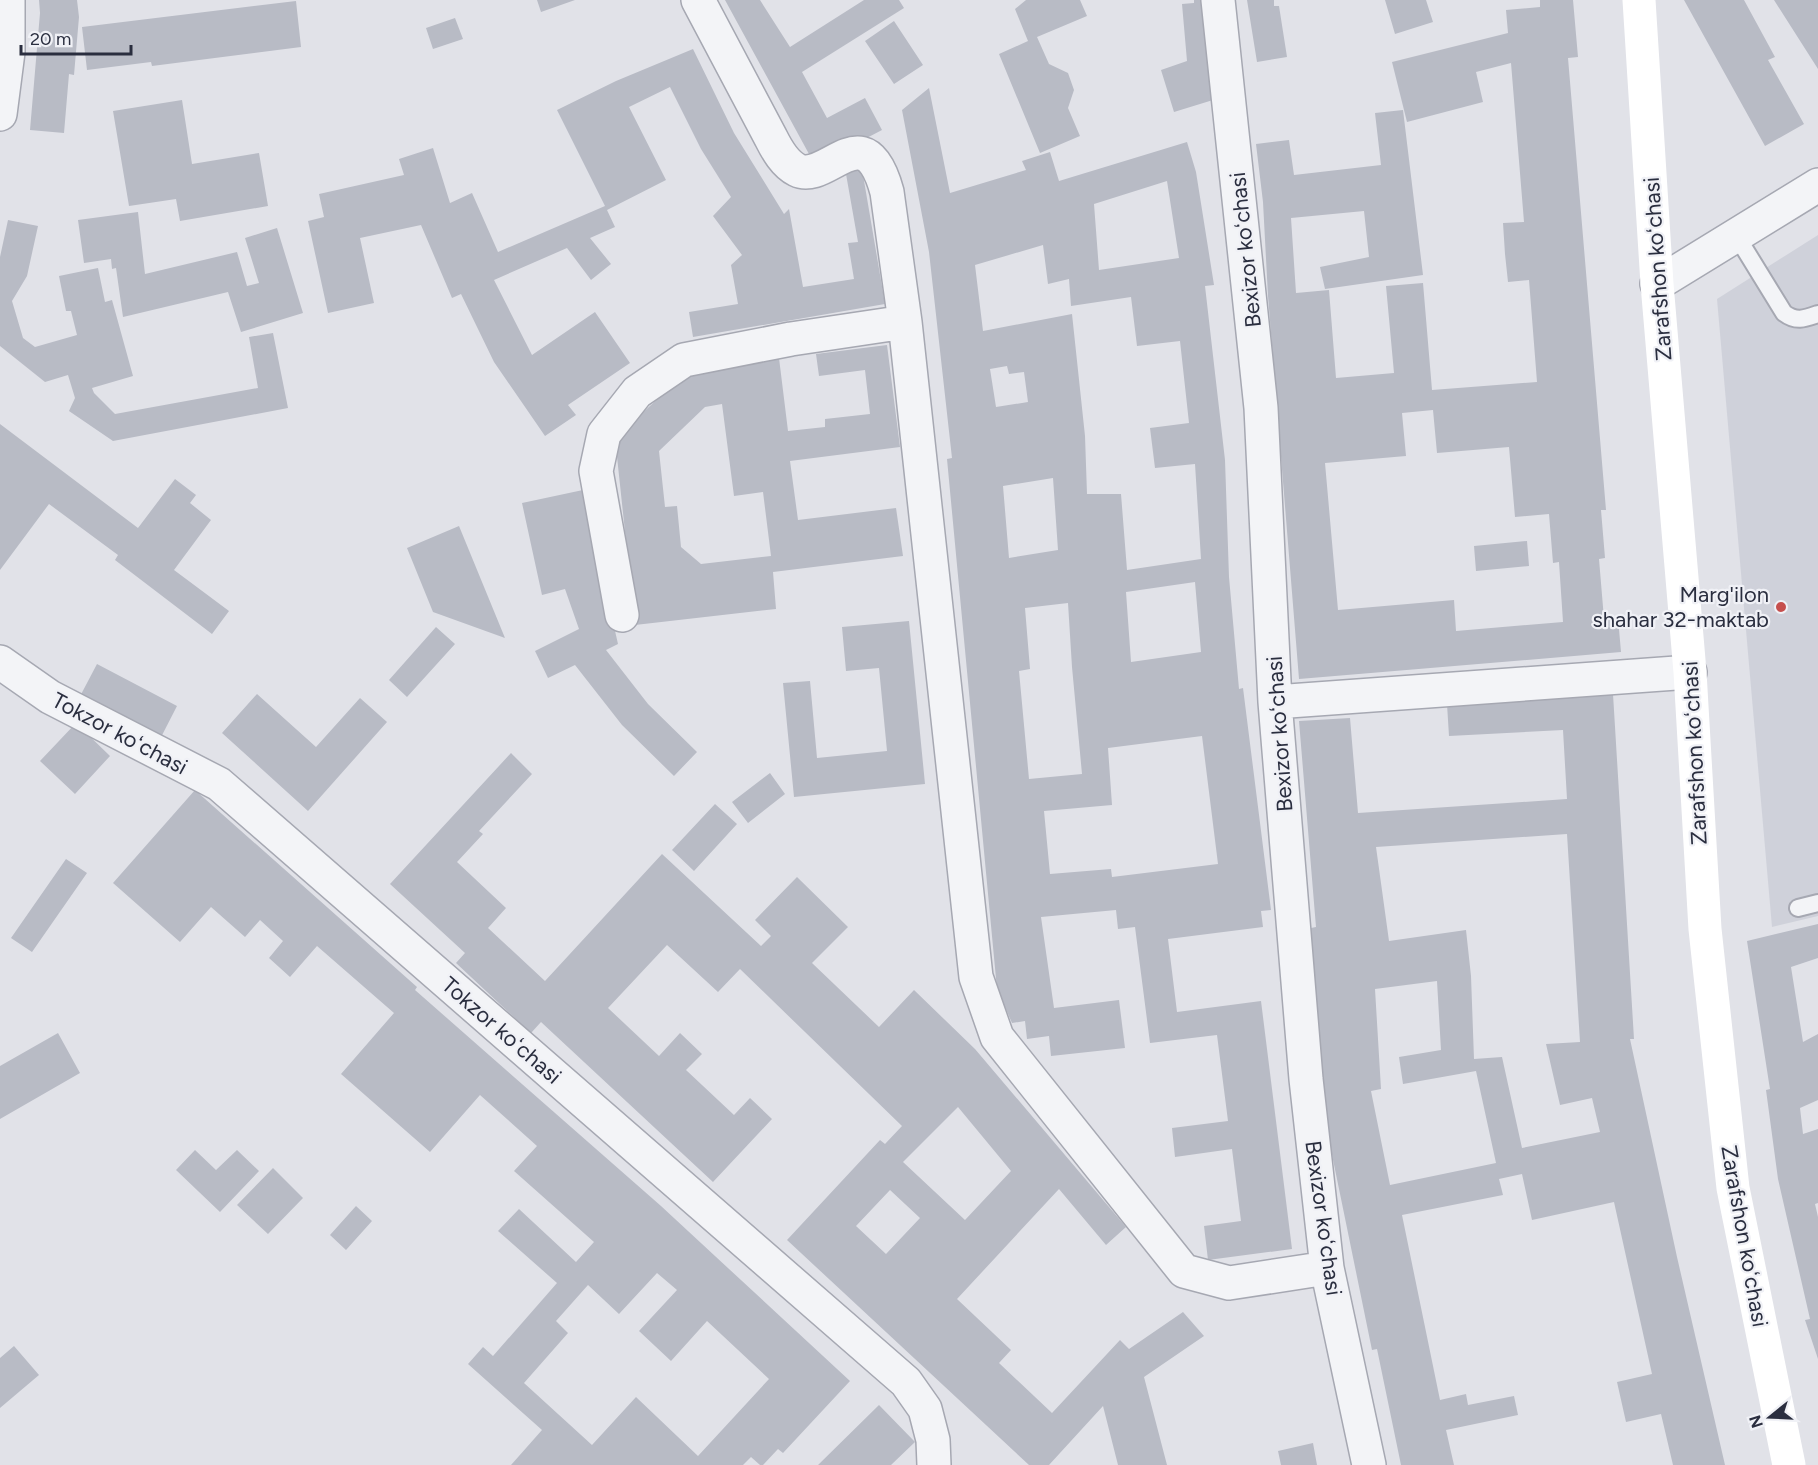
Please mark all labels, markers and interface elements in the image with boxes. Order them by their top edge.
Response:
scale bar [21,18,130,56]
text: 20 m [30,28,71,50]
street label: Bexizor koʻchasi [1224,171,1267,329]
street label: Zarafshon koʻchasi [1638,176,1677,362]
place label: Marg'ilon shahar 32-maktab [1592,581,1769,633]
marker: Marg'ilon shahar 32-maktab [1774,600,1788,614]
street label: Bexizor koʻchasi [1261,655,1298,813]
street label: Zarafshon koʻchasi [1676,660,1713,846]
street label: Tokzor koʻchasi [47,686,192,780]
street label: Tokzor koʻchasi [436,971,567,1090]
street label: Bexizor koʻchasi [1299,1139,1348,1297]
street label: Zarafshon koʻchasi [1715,1143,1774,1329]
north arrow [1740,1387,1800,1447]
text: N [1745,1413,1767,1430]

